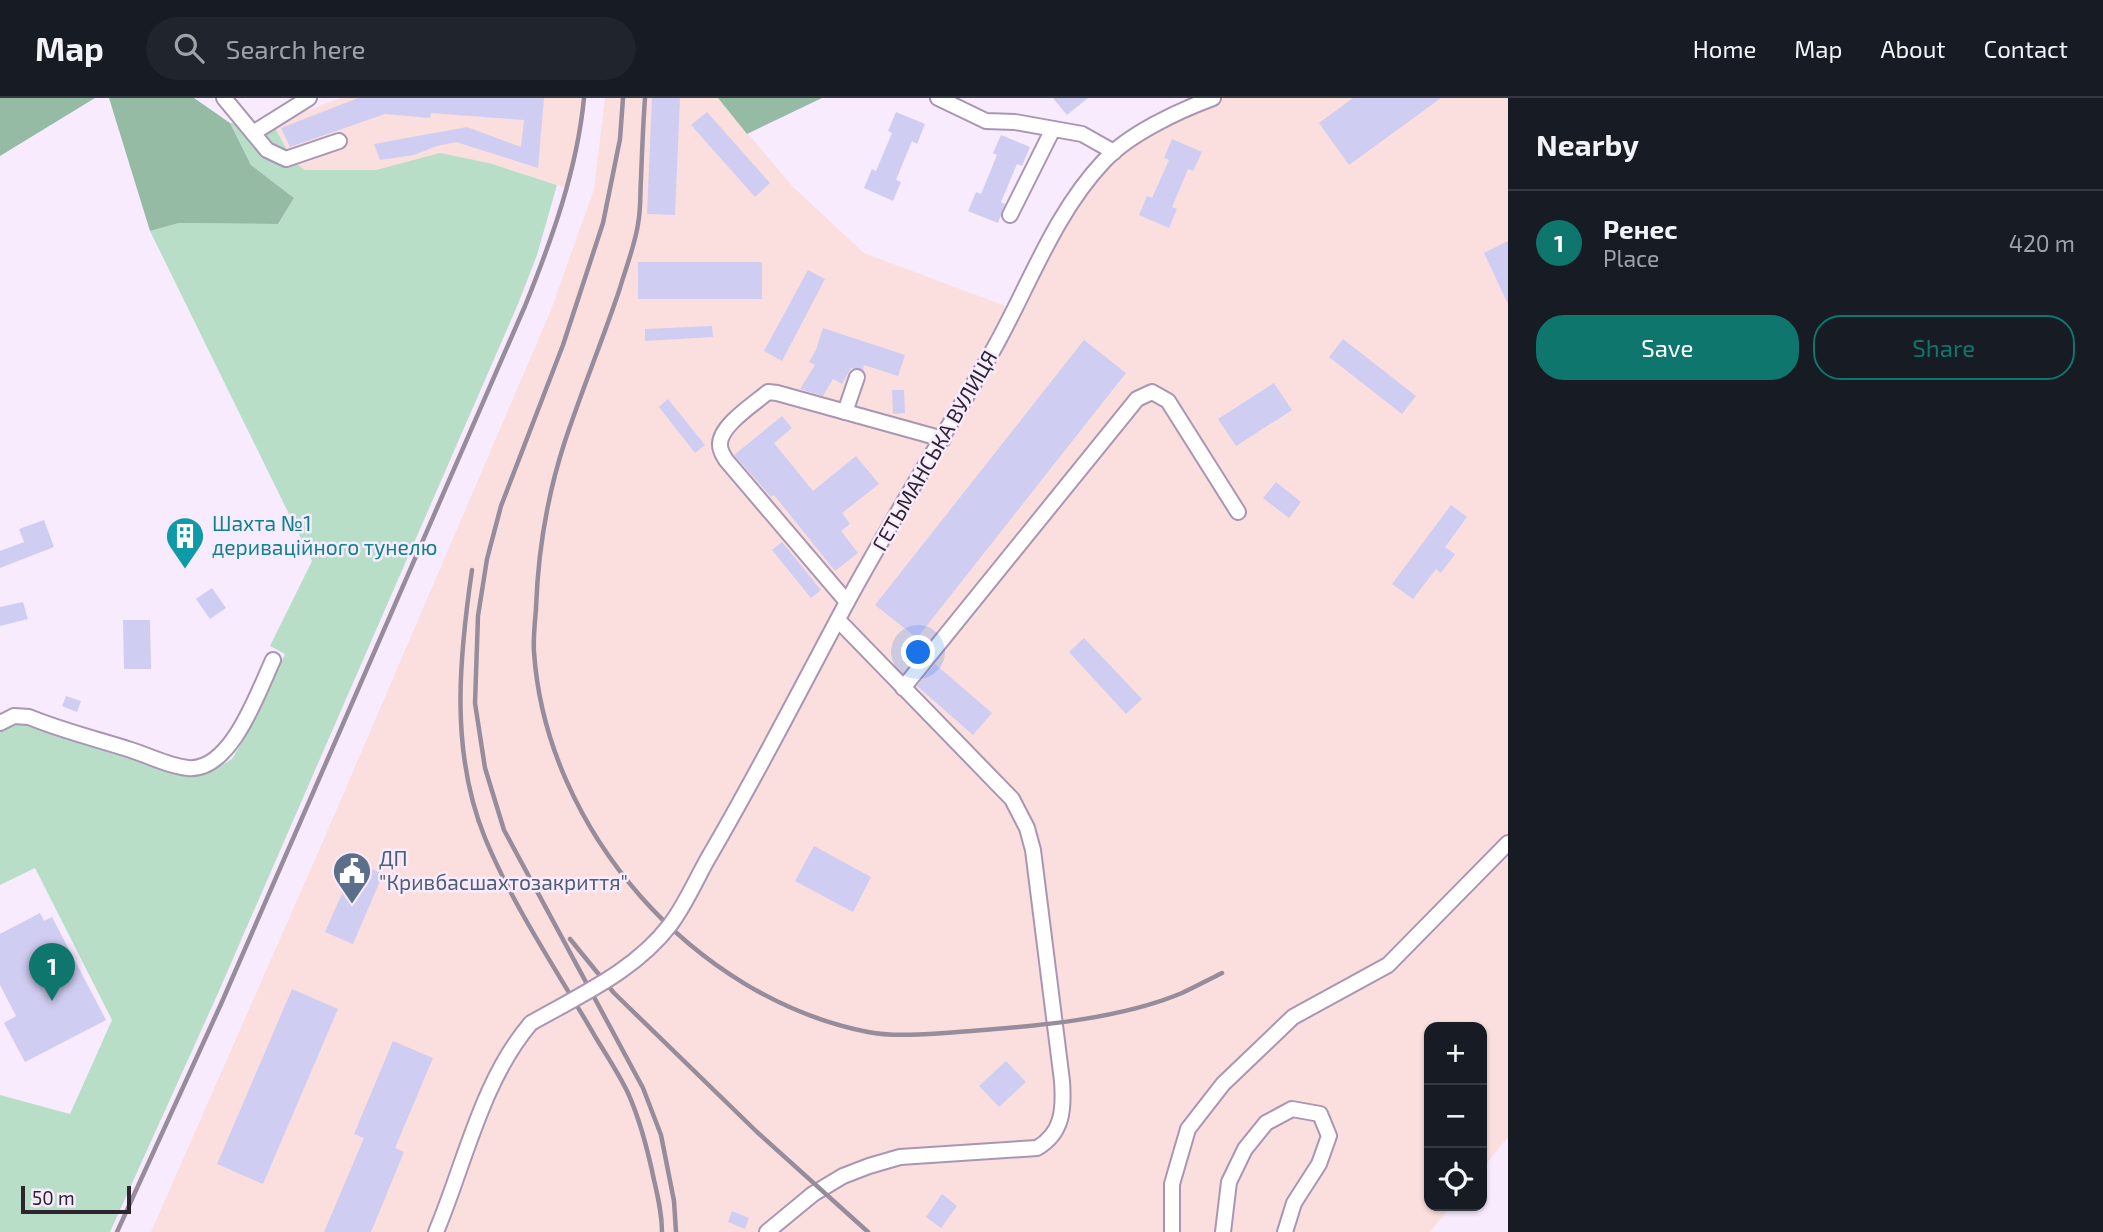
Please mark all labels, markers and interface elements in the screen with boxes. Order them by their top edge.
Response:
search box [146,17,636,80]
text: Map [35,28,104,68]
icon: search [170,29,208,67]
text: Search here [226,33,365,64]
text: Home [1693,34,1756,63]
text: Map [1794,34,1842,63]
text: About [1880,34,1946,63]
text: Contact [1984,34,2068,63]
text: Nearby [1536,126,1639,162]
text: Ренес [1603,213,1677,244]
text: 1 [1554,229,1564,257]
text: 420 m [2009,229,2075,257]
text: Place [1603,244,1659,272]
button: Save [1536,315,1799,380]
button: Share [1813,315,2075,380]
street label: ГЕТЬМАНСЬКА ВУЛИЦЯ [866,346,1001,555]
place label: Шахта №1 дериваційного тунелю [212,510,437,560]
building icon: Шахта №1 дериваційного тунелю [164,515,206,570]
your location [901,635,935,669]
place label: ДП "Кривбасшахтозакриття" [379,845,628,894]
public building icon: ДП "Кривбасшахтозакриття" [331,850,373,905]
pin: 1 [29,943,75,1001]
map controls [1424,1022,1487,1211]
button: + [1424,1022,1487,1085]
button: − [1424,1085,1487,1148]
button: locate [1424,1148,1487,1211]
scale bar [21,1183,131,1215]
text: 50 m [32,1186,75,1209]

